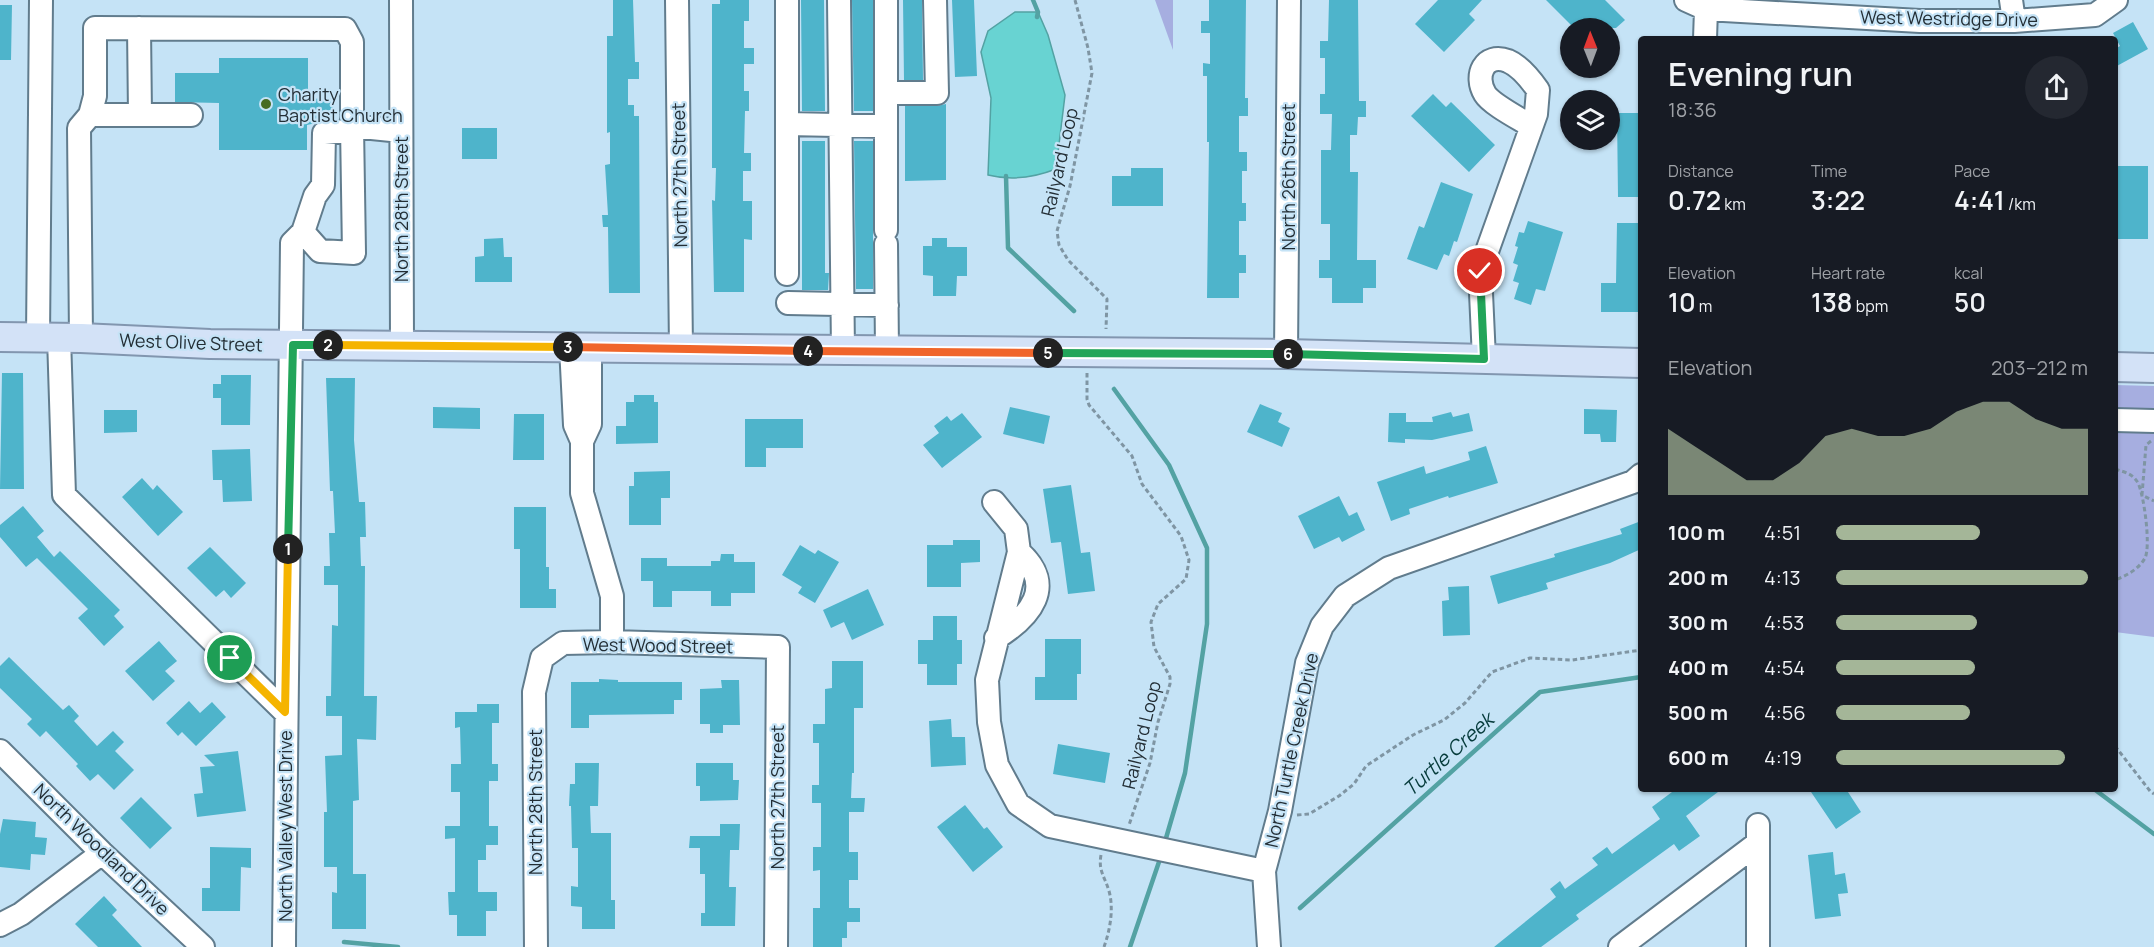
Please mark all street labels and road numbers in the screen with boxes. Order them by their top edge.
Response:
street label: West Westridge Drive [1860,4,2038,32]
street label: North 27th Street [666,102,692,248]
street label: North 26th Street [1276,104,1300,250]
street label: Railyard Loop [1035,105,1083,219]
street label: North 28th Street [389,136,413,282]
street label: West Olive Street [119,327,263,357]
street label: West Wood Street [582,632,734,658]
street label: North Turtle Creek Drive [1259,650,1323,850]
street label: Railyard Loop [1116,678,1166,792]
street label: North 27th Street [765,725,789,869]
street label: North 28th Street [523,729,547,875]
street label: North Valley West Drive [273,730,297,922]
street label: North Woodland Drive [29,778,175,920]

